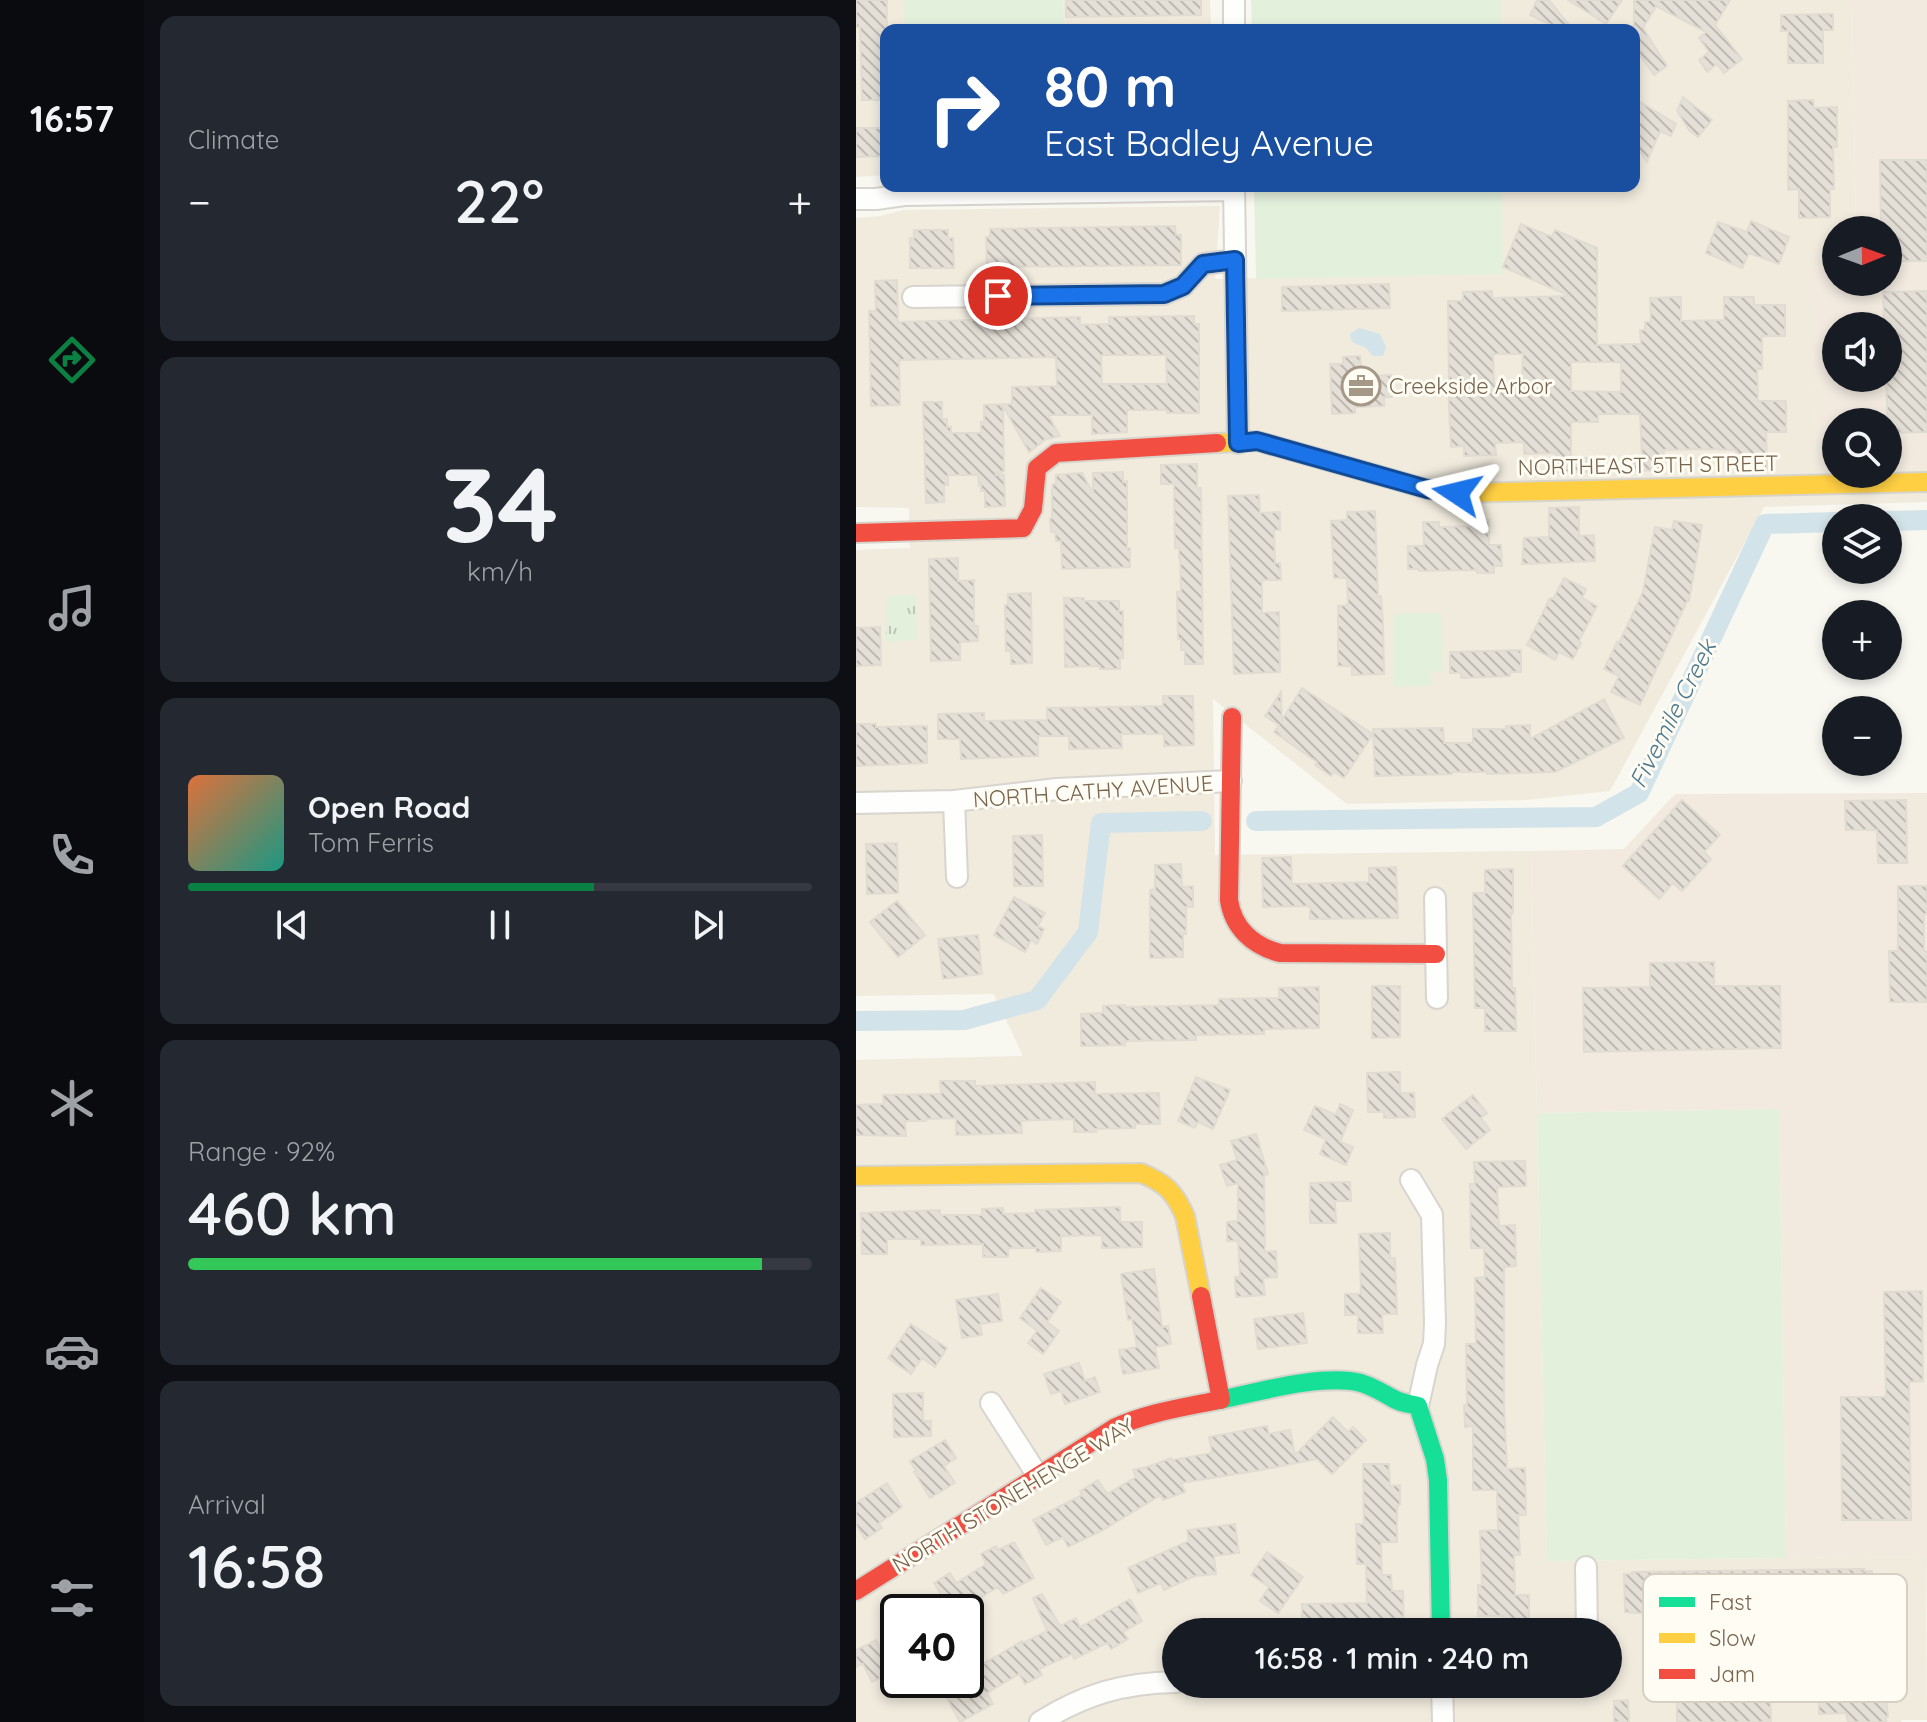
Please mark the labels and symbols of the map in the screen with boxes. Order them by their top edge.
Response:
north arrow [1822,216,1902,296]
pin [964,262,1032,330]
office icon: Creekside Arbor [1340,365,1382,407]
place label: Creekside Arbor [1389,372,1553,400]
street label: NORTHEAST 5TH STREET [1517,449,1779,481]
position arrow [1415,451,1499,535]
water label: Fivemile Creek [1622,633,1723,792]
street label: NORTH CATHY AVENUE [972,769,1214,813]
street label: NORTH STONEHENGE WAY [887,1412,1139,1578]
legend [1643,1574,1907,1702]
text: Fast [1709,1588,1752,1616]
speed limit sign: 40 [880,1594,984,1698]
text: Slow [1709,1624,1756,1652]
text: Jam [1709,1660,1755,1688]

